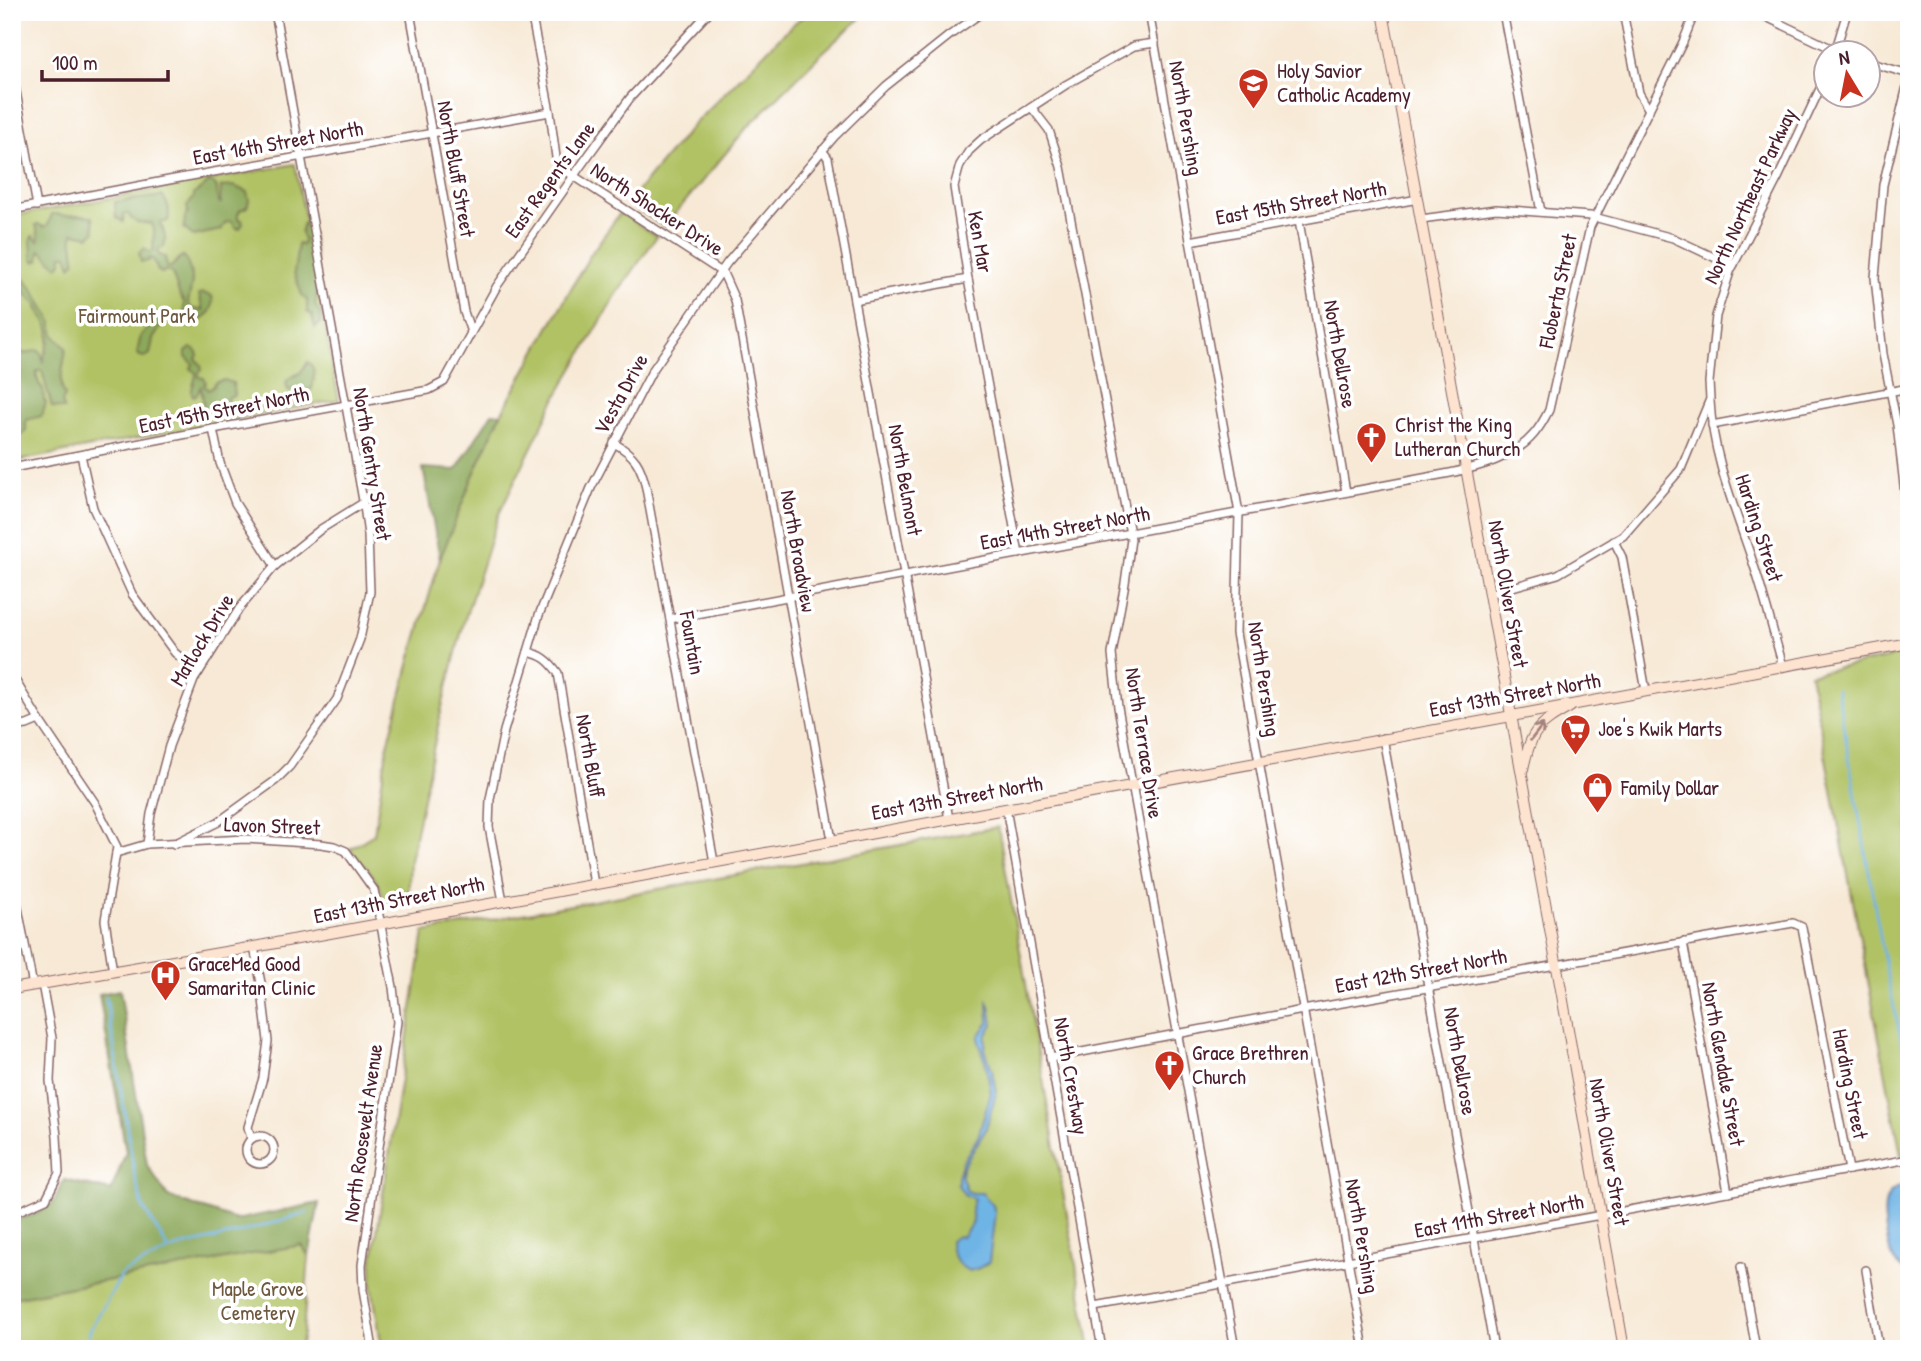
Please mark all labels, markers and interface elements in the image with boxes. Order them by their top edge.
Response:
scale bar [42,38,168,82]
north arrow [1812,38,1882,108]
text: N [1837,44,1851,71]
text: 100 m [52,48,98,77]
place label: Holy Savior Catholic Academy [1277,56,1411,109]
street label: North Pershing [1162,58,1211,177]
school or university icon: Holy Savior Catholic Academy [1237,66,1271,110]
street label: North Bluff Street [430,98,483,240]
street label: North Northeast Parkway [1696,103,1803,288]
street label: East 16th Street North [191,113,365,172]
street label: East Regents Lane [498,116,602,244]
street label: North Shocker Drive [585,155,729,262]
street label: East 15th Street North [1213,173,1389,232]
street label: Ken Mar [961,209,1000,275]
street label: Floberta Street [1531,230,1584,352]
street label: North Dellrose [1317,298,1364,410]
park label: Fairmount Park [78,301,196,330]
street label: Vesta Drive [587,348,655,439]
street label: East 15th Street North [136,379,312,440]
street label: North Gentry Street [346,385,399,543]
place label: Christ the King Lutheran Church [1395,410,1520,463]
church icon: Christ the King Lutheran Church [1355,420,1389,464]
street label: North Belmont [881,422,930,539]
street label: Harding Street [1728,470,1791,586]
street label: North Broadview [773,488,824,614]
street label: East 14th Street North [978,498,1152,557]
street label: North Oliver Street [1481,518,1536,671]
street label: Matlock Drive [163,588,241,691]
street label: Fountain [672,608,712,677]
street label: North Pershing [1241,620,1288,738]
street label: East 13th Street North [1427,665,1603,724]
street label: North Terrace Drive [1118,666,1171,820]
street label: North Bluff [569,712,612,800]
supermarket icon: Joe's Kwik Marts [1558,712,1592,756]
place label: Joe's Kwik Marts [1598,714,1722,743]
one-way arrow [1529,722,1544,741]
street label: East 13th Street North [869,768,1045,827]
shop icon: Family Dollar [1581,771,1615,815]
place label: Family Dollar [1620,773,1719,802]
street label: Lavon Street [223,809,321,842]
street label: East 13th Street North [311,869,487,930]
street label: East 12th Street North [1333,941,1509,1000]
place label: GraceMed Good Samaritan Clinic [188,949,316,1002]
hospital icon: GraceMed Good Samaritan Clinic [148,959,182,1003]
street label: North Glendale Street [1695,980,1752,1149]
street label: North Dellrose [1437,1005,1484,1117]
street label: North Crestway [1047,1015,1096,1137]
street label: Harding Street [1826,1026,1876,1142]
place label: Grace Brethren Church [1192,1038,1309,1091]
street label: North Roosevelt Avenue [336,1042,389,1224]
church icon: Grace Brethren Church [1152,1048,1186,1092]
street label: North Oliver Street [1582,1076,1637,1229]
street label: North Pershing [1338,1176,1387,1295]
street label: East 11th Street North [1412,1186,1586,1245]
park label: Maple Grove Cemetery [212,1274,304,1327]

